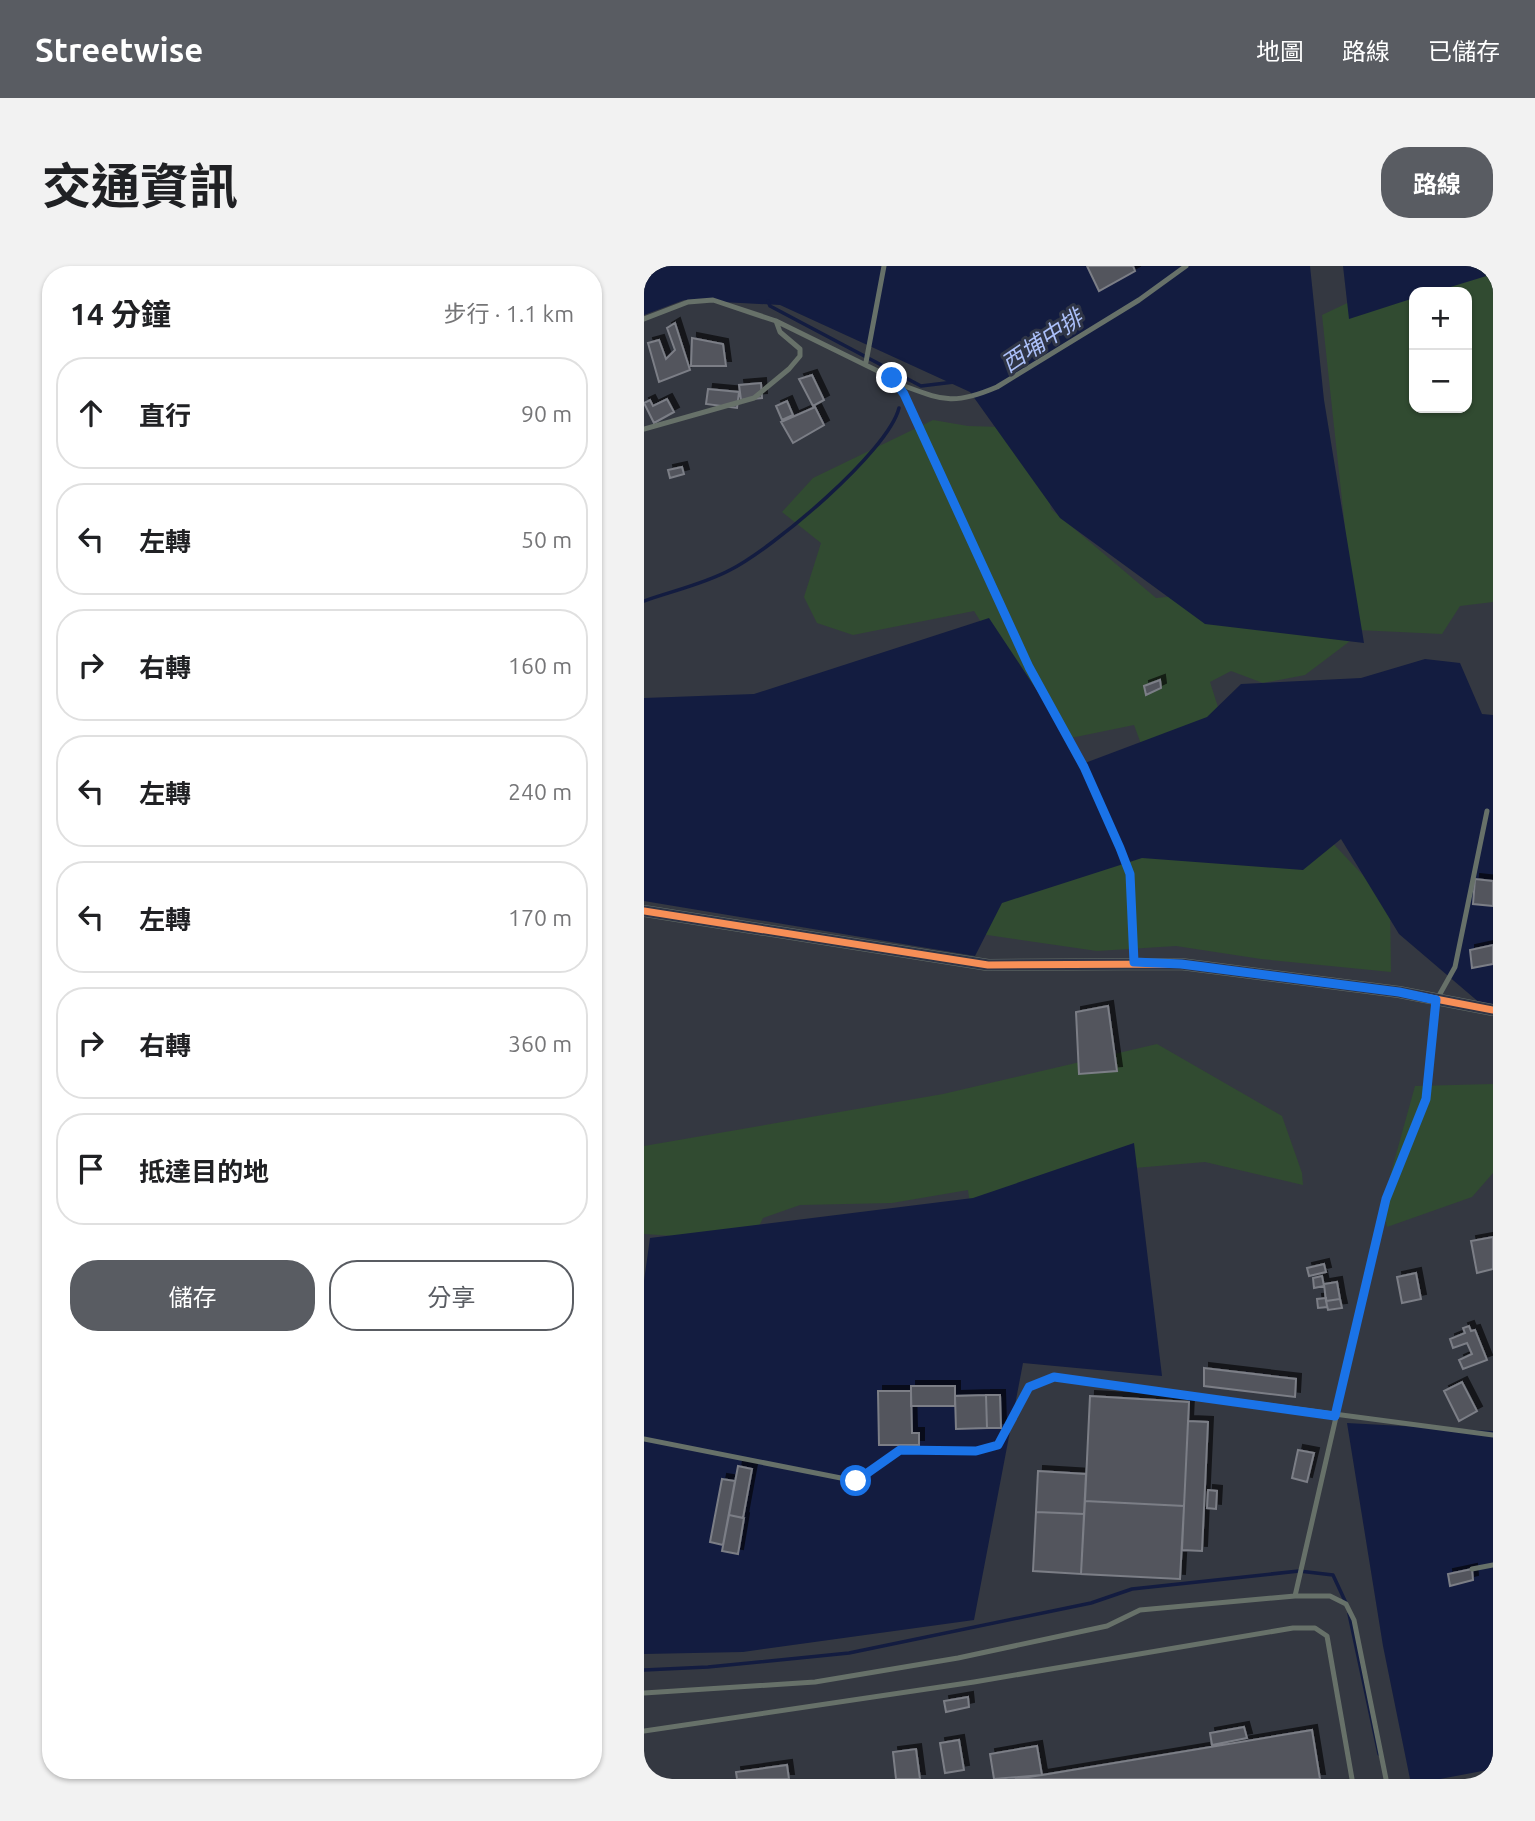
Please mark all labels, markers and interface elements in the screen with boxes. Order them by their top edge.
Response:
text: Streetwise [35,31,203,68]
text: 地圖 [1256,38,1304,65]
text: 路線 [1342,38,1390,65]
text: 已儲存 [1428,38,1500,65]
button: 路線 [1381,147,1493,218]
text: 交通資訊 [42,158,238,213]
map controls [1409,287,1472,413]
button: + [1409,287,1472,350]
text: 14 分鐘 [70,297,171,331]
text: 步行 · 1.1 km [443,301,574,326]
water label: 西埔中排 [997,303,1089,377]
button: − [1409,350,1472,413]
route end [876,362,907,393]
icon: ahead [72,394,110,432]
text: 直行 [139,401,191,430]
text: 90 m [521,401,572,426]
icon: left [72,520,110,558]
text: 左轉 [139,527,191,556]
text: 50 m [521,527,572,552]
icon: right [72,646,110,684]
text: 右轉 [139,653,191,682]
text: 160 m [508,653,572,678]
icon: left [72,772,110,810]
text: 左轉 [139,779,191,808]
text: 240 m [508,779,572,804]
icon: left [72,898,110,936]
text: 左轉 [139,905,191,934]
text: 170 m [508,905,572,930]
icon: right [72,1024,110,1062]
text: 右轉 [139,1031,191,1060]
text: 360 m [508,1031,572,1056]
icon: arrive [72,1150,110,1188]
text: 抵達目的地 [139,1157,269,1186]
button: 儲存 [70,1260,315,1331]
button: 分享 [329,1260,574,1331]
route start [840,1465,871,1496]

